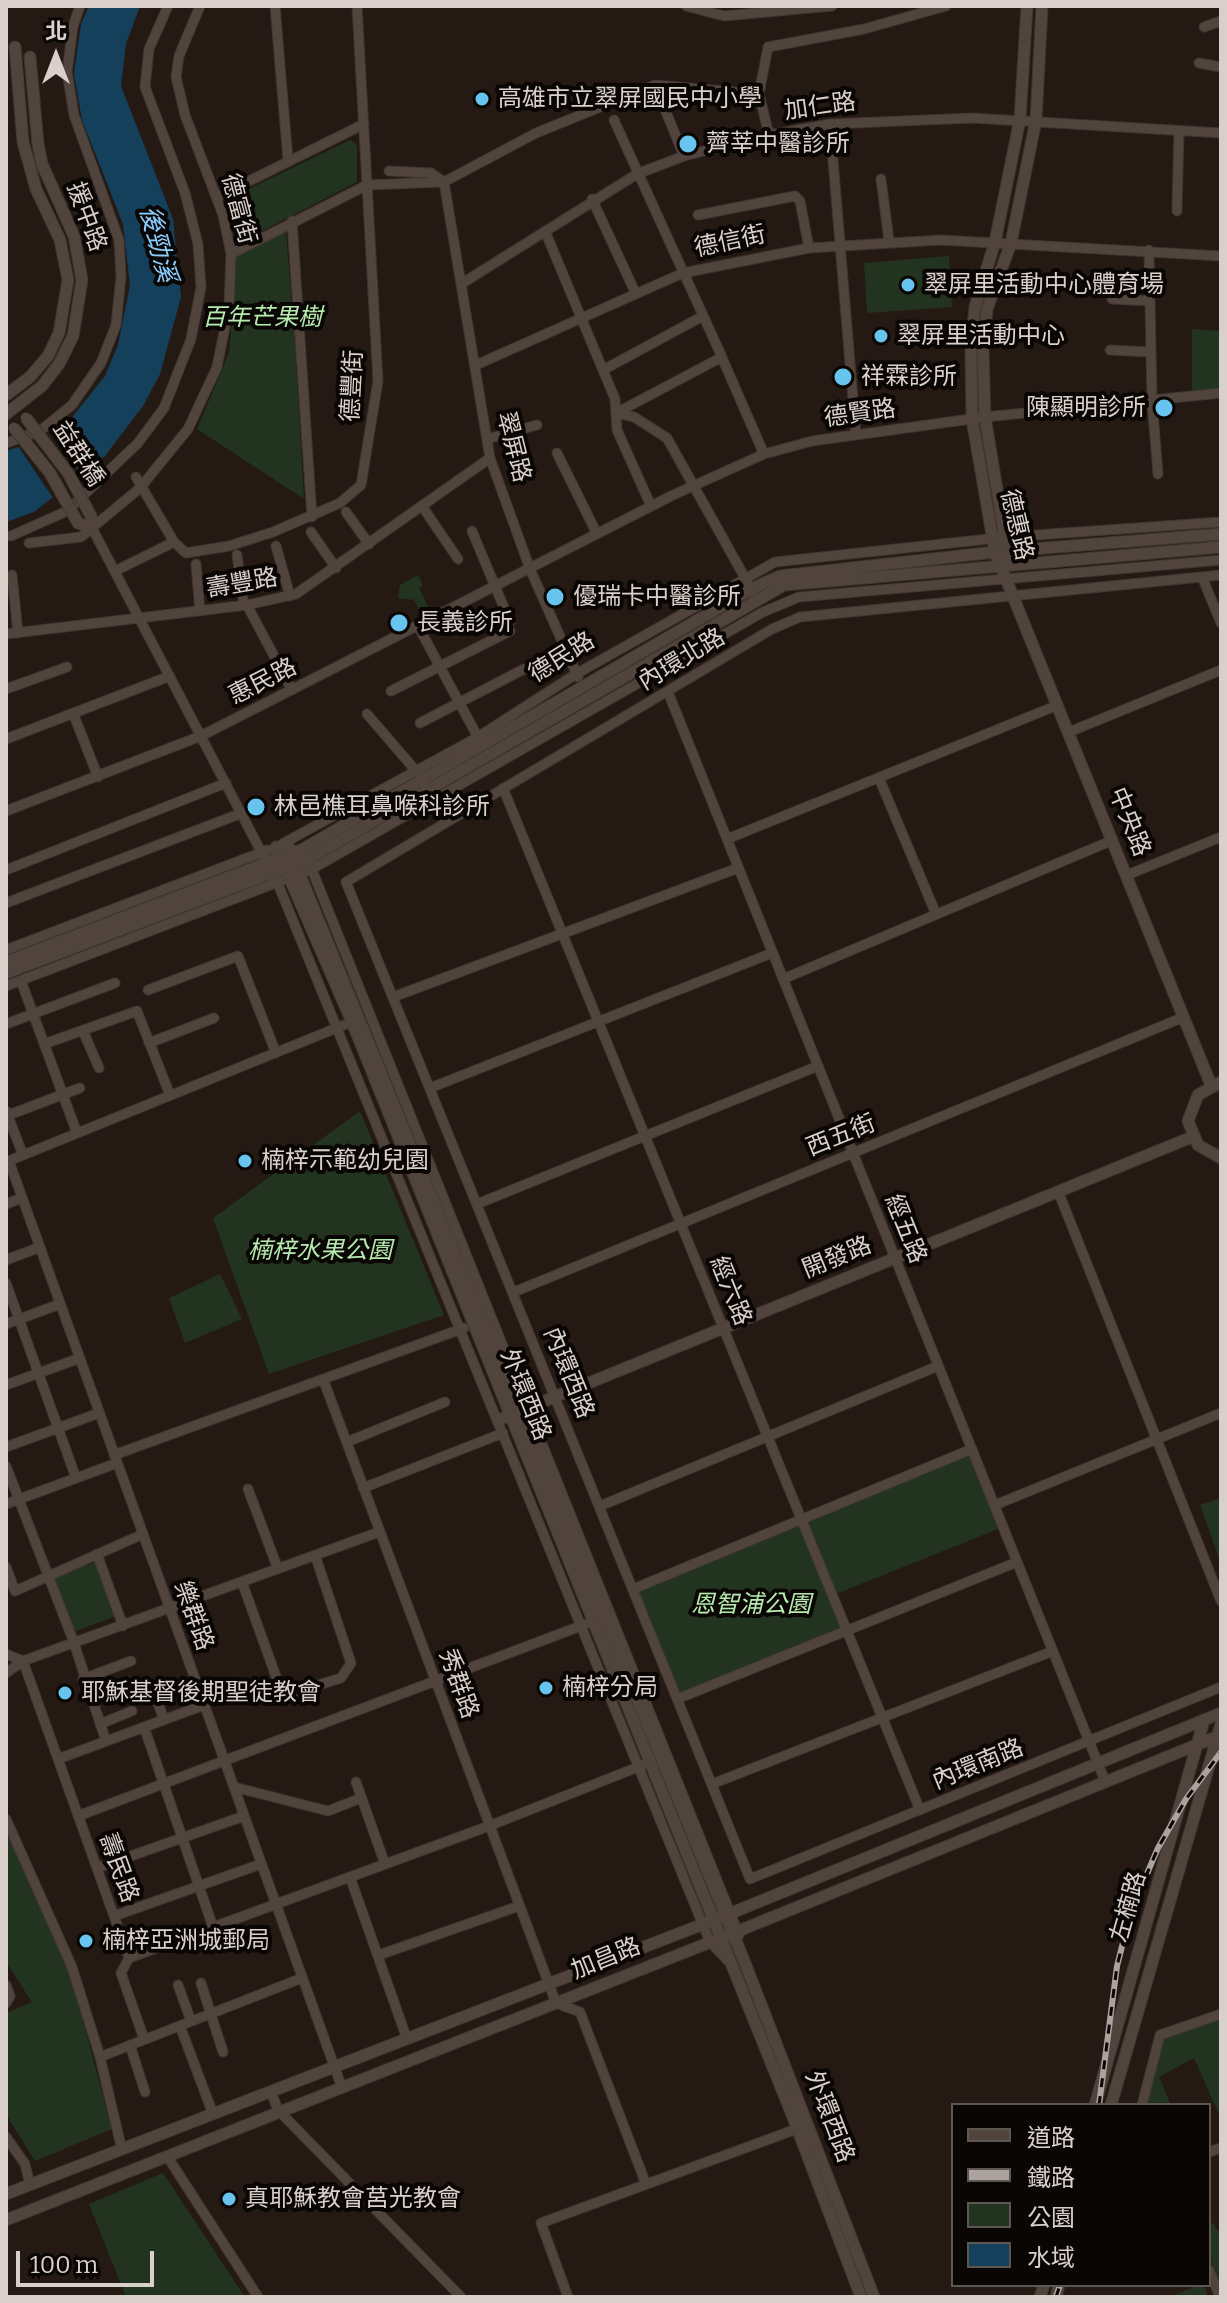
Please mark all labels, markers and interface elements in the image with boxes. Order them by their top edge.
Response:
north arrow [16,16,96,96]
text: 北 [45,18,67,45]
place label: 高雄市立翠屏國民中小學 [498,85,762,113]
street label: 加仁路 [782,88,858,126]
marker: 高雄市立翠屏國民中小學 [473,90,491,108]
place label: 薺莘中醫診所 [706,130,850,158]
marker: 薺莘中醫診所 [677,133,699,155]
street label: 德富街 [215,170,261,248]
street label: 援中路 [60,178,112,256]
water label: 後勁溪 [132,202,182,286]
street label: 德信街 [692,220,768,264]
place label: 翠屏里活動中心體育場 [924,271,1164,299]
marker: 翠屏里活動中心體育場 [899,276,917,294]
park label: 百年芒果樹 [202,304,322,332]
place label: 翠屏里活動中心 [897,322,1065,350]
marker: 翠屏里活動中心 [872,327,890,345]
street label: 德豐街 [337,349,369,423]
place label: 祥霖診所 [861,363,957,391]
marker: 祥霖診所 [832,366,854,388]
place label: 陳顯明診所 [1026,394,1146,422]
street label: 德賢路 [822,395,898,433]
marker: 陳顯明診所 [1153,397,1175,419]
street label: 翠屏路 [490,409,536,485]
street label: 益群橋 [46,416,110,492]
street label: 德惠路 [994,487,1038,563]
street label: 壽豐路 [204,564,280,604]
place label: 優瑞卡中醫診所 [573,583,741,611]
marker: 優瑞卡中醫診所 [544,586,566,608]
place label: 長義診所 [417,609,513,637]
marker: 長義診所 [388,612,410,634]
street label: 內環北路 [633,623,731,697]
street label: 德民路 [524,627,600,689]
street label: 惠民路 [224,653,302,711]
street label: 中央路 [1102,783,1156,861]
place label: 林邑樵耳鼻喉科診所 [274,793,490,821]
marker: 林邑樵耳鼻喉科診所 [245,796,267,818]
street label: 西五街 [802,1109,880,1163]
place label: 楠梓示範幼兒園 [261,1147,429,1175]
marker: 楠梓示範幼兒園 [236,1152,254,1170]
street label: 經五路 [878,1190,932,1268]
street label: 開發路 [798,1231,876,1285]
park label: 楠梓水果公園 [248,1237,392,1265]
street label: 經六路 [703,1252,757,1330]
street label: 內環西路 [537,1323,599,1423]
street label: 外環西路 [494,1345,556,1445]
street label: 樂群路 [167,1577,219,1655]
park label: 恩智浦公園 [691,1591,811,1619]
street label: 秀群路 [432,1645,484,1723]
place label: 楠梓分局 [562,1674,658,1702]
place label: 耶穌基督後期聖徒教會 [81,1679,321,1707]
marker: 楠梓分局 [537,1679,555,1697]
marker: 耶穌基督後期聖徒教會 [56,1684,74,1702]
street label: 內環南路 [928,1734,1028,1796]
street label: 壽民路 [92,1829,144,1907]
street label: 左楠路 [1105,1868,1153,1946]
place label: 楠梓亞洲城郵局 [102,1927,270,1955]
marker: 楠梓亞洲城郵局 [77,1932,95,1950]
street label: 加昌路 [567,1932,645,1986]
street label: 外環西路 [798,2067,860,2167]
legend [951,2103,1211,2287]
text: 道路 [1027,2124,1075,2152]
text: 鐵路 [1027,2164,1075,2192]
place label: 真耶穌教會莒光教會 [245,2185,461,2213]
marker: 真耶穌教會莒光教會 [220,2190,238,2208]
text: 公園 [1027,2204,1075,2232]
scale bar [20,2235,158,2285]
text: 水域 [1027,2244,1075,2272]
text: 100 m [30,2251,98,2279]

